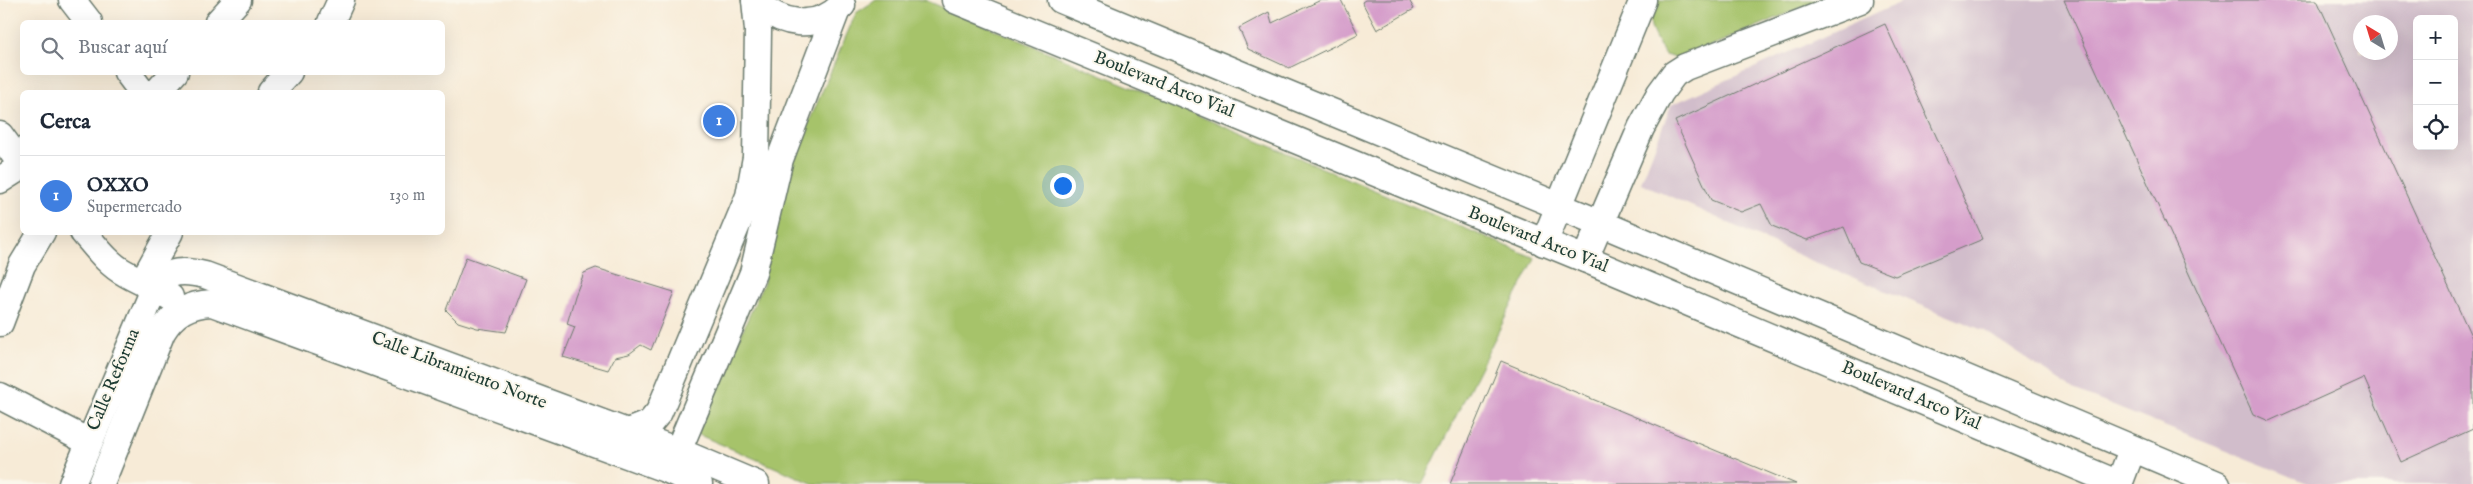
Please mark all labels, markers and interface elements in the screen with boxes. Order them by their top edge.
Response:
north arrow [2353,15,2398,60]
map controls [2413,15,2458,150]
button: + [2413,15,2458,60]
search box [20,20,445,75]
icon: search [38,34,66,62]
text: Buscar aquí [78,36,167,60]
street label: Boulevard Arco Vial [1090,46,1238,124]
button: − [2413,60,2458,105]
pin: 1 [703,102,735,140]
button: locate [2413,105,2458,150]
text: Cerca [40,109,90,136]
your location [1050,173,1076,199]
text: OXXO [87,174,149,198]
text: 1 [53,186,59,206]
text: 130 m [389,186,425,206]
text: Supermercado [87,198,182,218]
street label: Boulevard Arco Vial [1464,201,1612,279]
street label: Calle Reforma [82,325,146,435]
street label: Calle Libramiento Norte [368,327,550,415]
street label: Boulevard Arco Vial [1838,356,1984,436]

